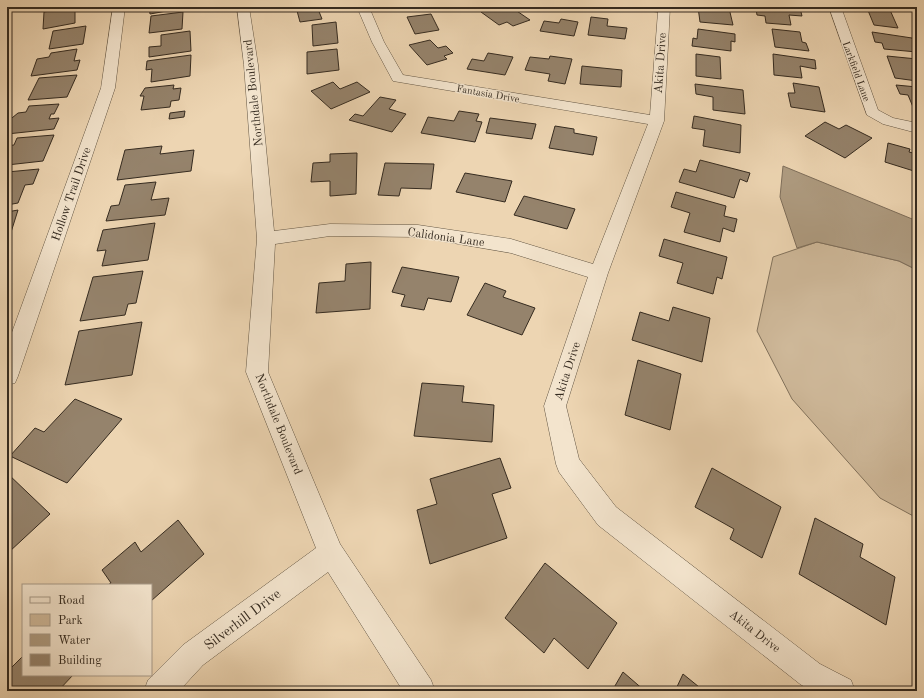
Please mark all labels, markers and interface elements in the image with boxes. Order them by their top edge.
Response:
street label: Akita Drive [653,32,669,94]
street label: Northdale Boulevard [242,39,266,147]
street label: Larkfield Lane [841,40,872,103]
street label: Fantasia Drive [456,84,520,105]
street label: Hollow Trail Drive [50,145,94,243]
street label: Calidonia Lane [407,227,486,249]
street label: Akita Drive [553,340,583,402]
street label: Northdale Boulevard [252,372,304,477]
legend [22,584,152,676]
street label: Silverhill Drive [202,587,283,653]
text: Road [58,595,85,607]
street label: Akita Drive [727,608,782,656]
text: Park [58,615,83,627]
text: Water [58,635,91,647]
text: Building [58,655,102,667]

